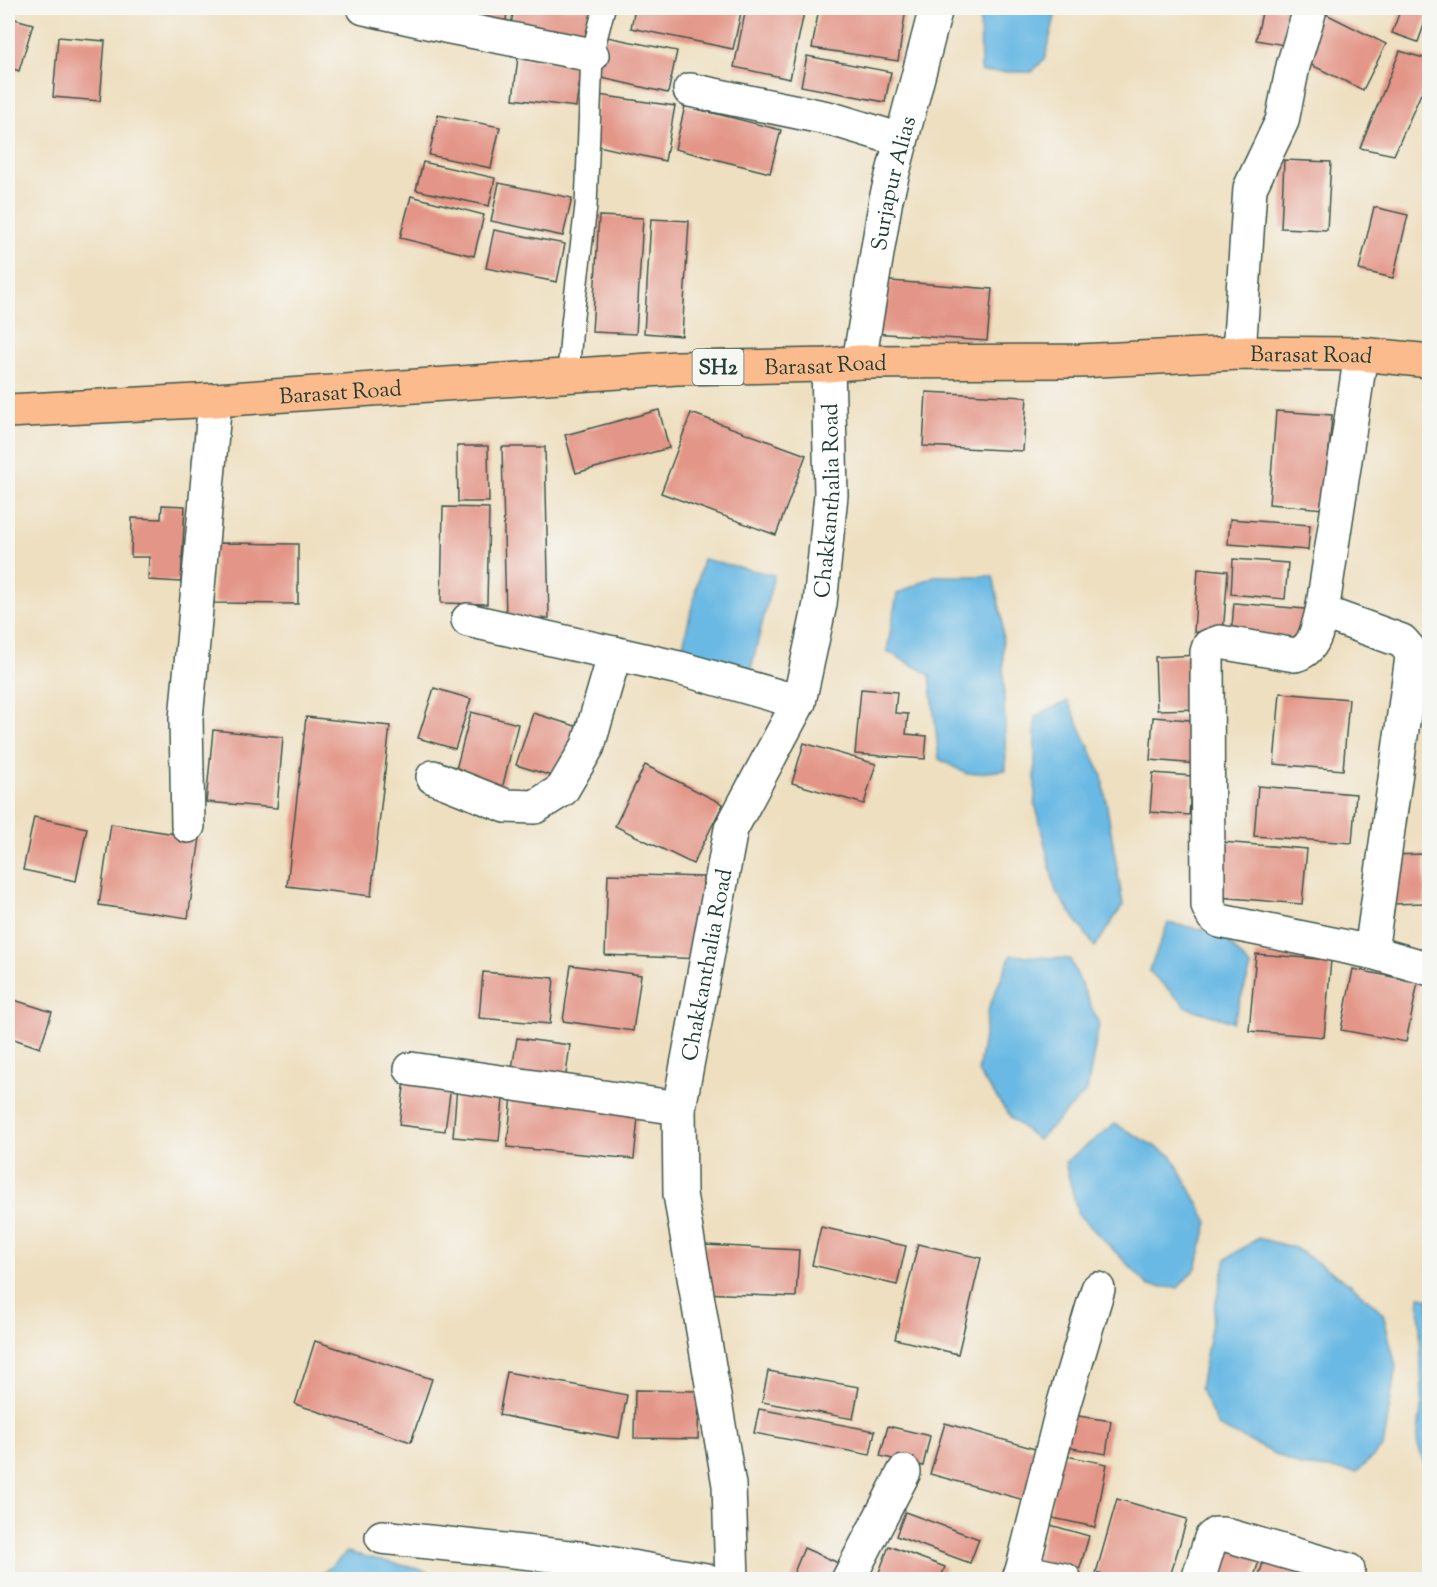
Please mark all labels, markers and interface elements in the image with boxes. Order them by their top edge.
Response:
street label: Surjapur Alias [865,113,926,253]
street label: Barasat Road [1250,340,1374,374]
road number: SH2 [692,349,744,385]
street label: Barasat Road [764,349,887,385]
street label: Barasat Road [278,374,403,414]
street label: Chakkanthalia Road [808,403,850,600]
street label: Chakkanthalia Road [675,866,742,1064]

